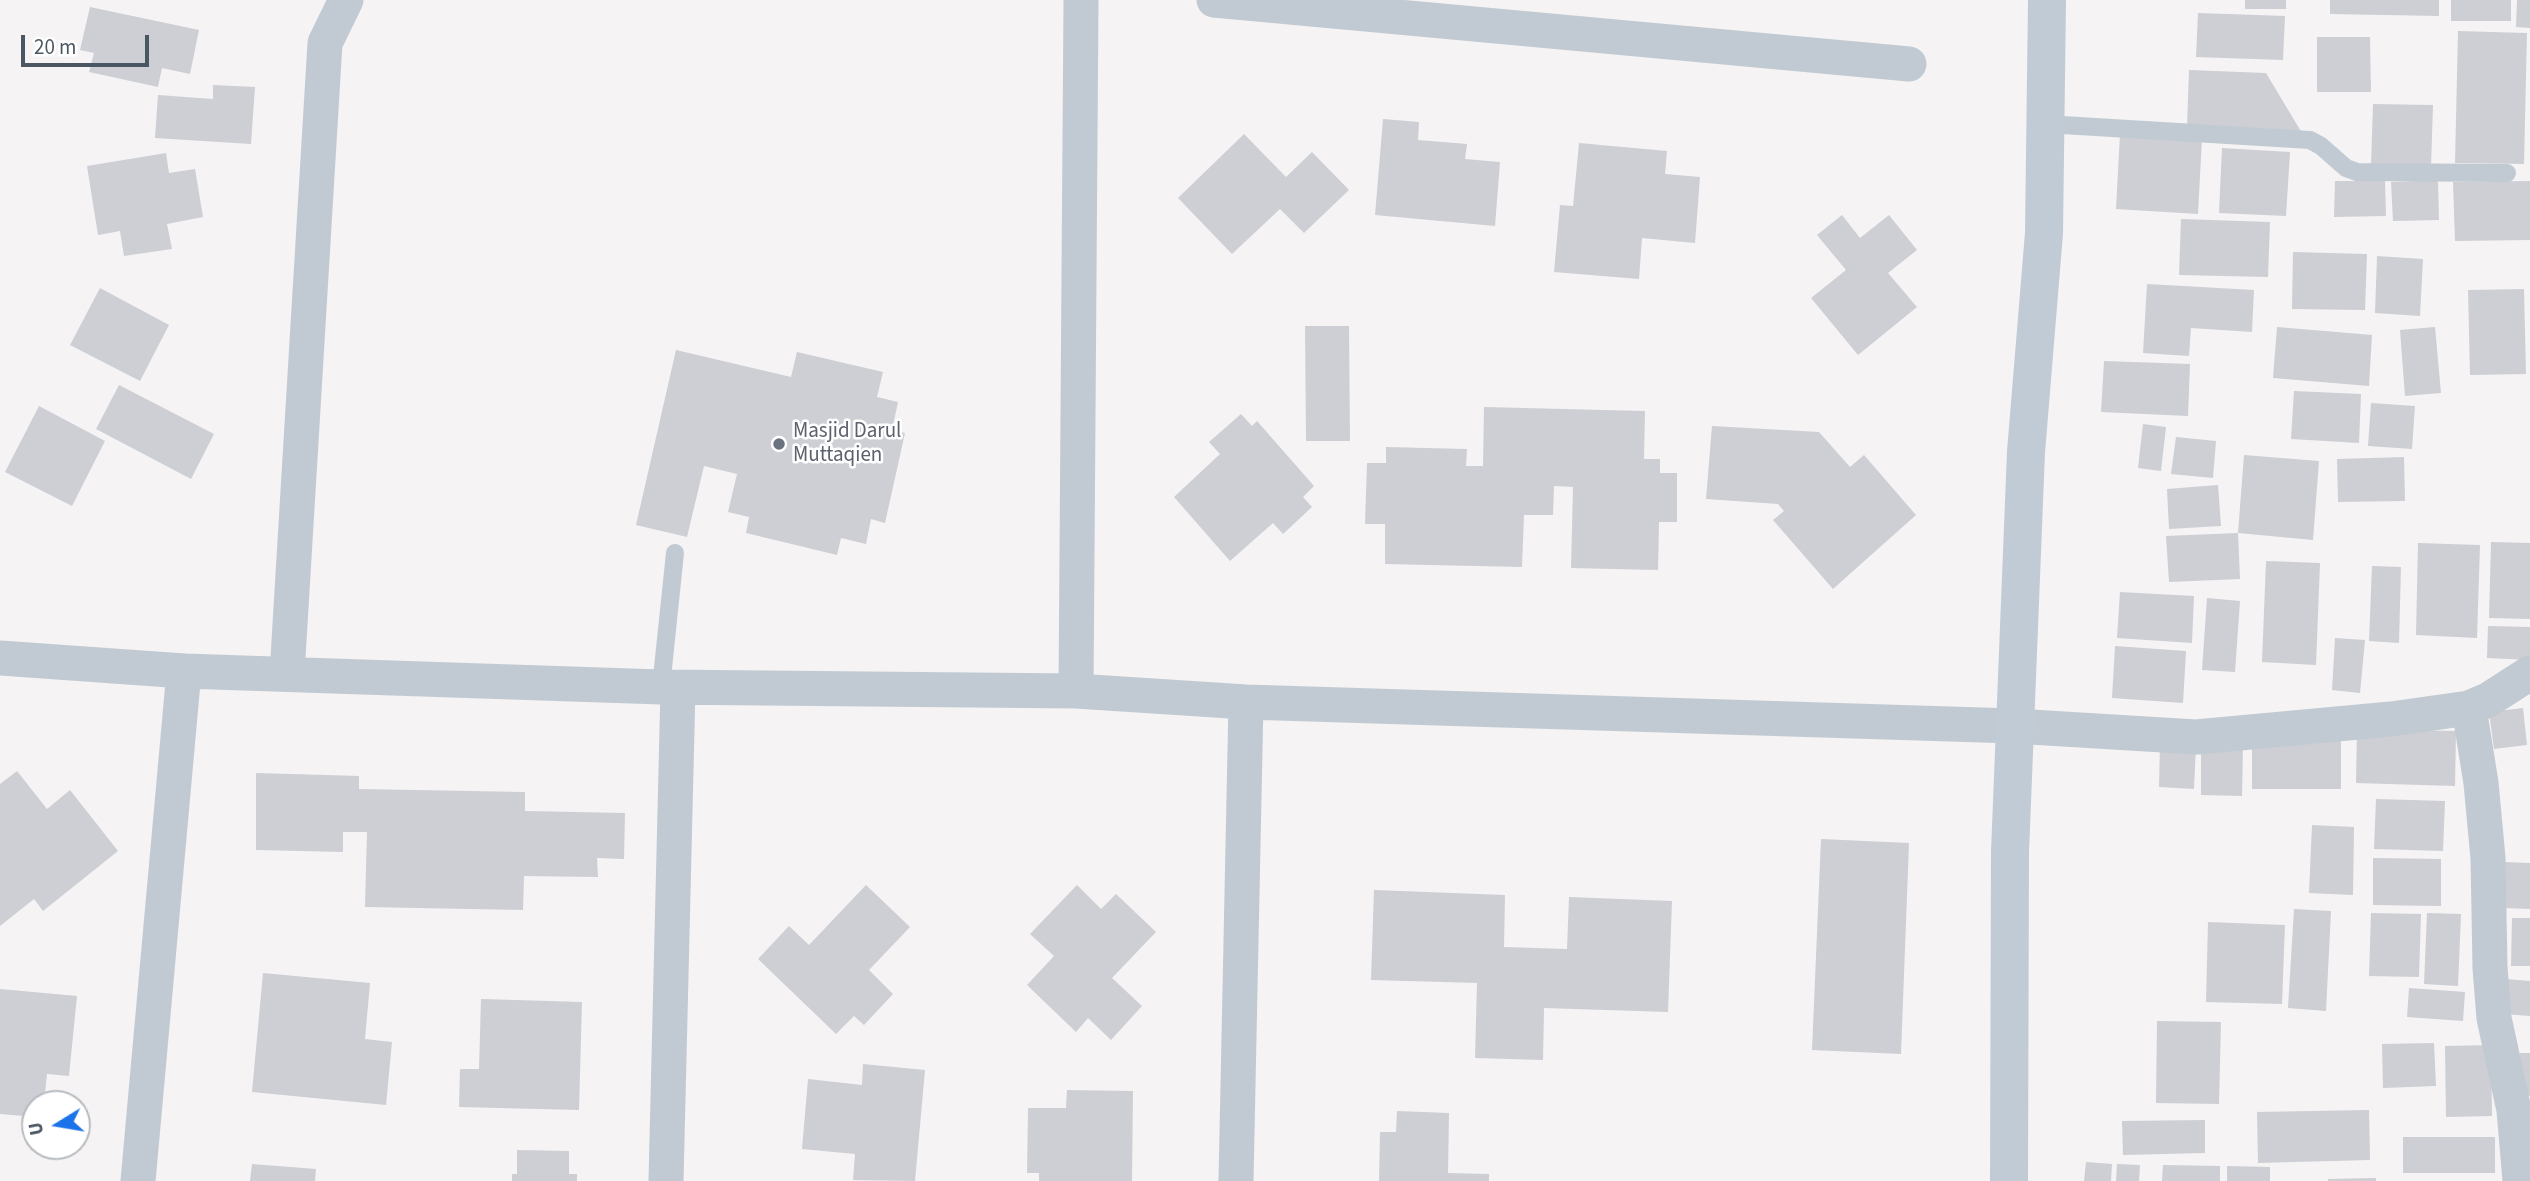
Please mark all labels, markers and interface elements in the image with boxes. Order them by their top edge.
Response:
scale bar [24,21,152,65]
text: 20 m [34,32,76,62]
place label: Masjid Darul Muttaqien [793,419,901,469]
marker: Masjid Darul Muttaqien [771,436,787,452]
north arrow [21,1090,91,1160]
text: U [22,1120,51,1138]

